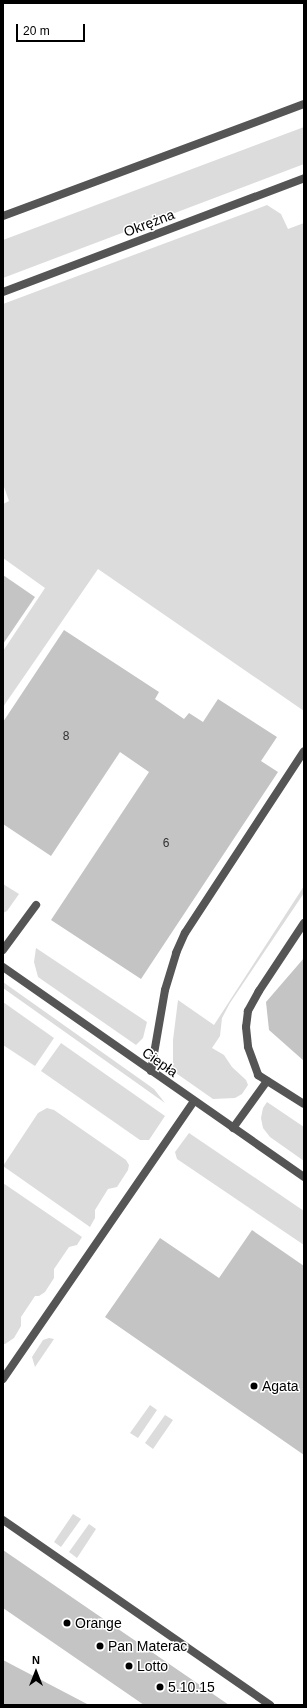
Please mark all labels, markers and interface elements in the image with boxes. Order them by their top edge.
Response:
scale bar [18,16,87,42]
text: 20 m [23,24,50,38]
street label: Okrężna [121,206,177,240]
house number: 8 [63,730,69,744]
house number: 6 [163,837,169,851]
street label: Ciepła [139,1044,181,1080]
place label: Agata [262,1378,299,1394]
marker: Agata [249,1381,259,1391]
place label: Orange [75,1615,122,1631]
marker: Orange [62,1618,72,1628]
place label: Pan Materac [108,1638,187,1654]
marker: Pan Materac [95,1641,105,1651]
north arrow [16,1652,56,1692]
text: N [32,1654,40,1666]
place label: Lotto [137,1658,168,1674]
marker: Lotto [124,1661,134,1671]
place label: 5.10.15 [168,1679,215,1695]
marker: 5.10.15 [155,1682,165,1692]

